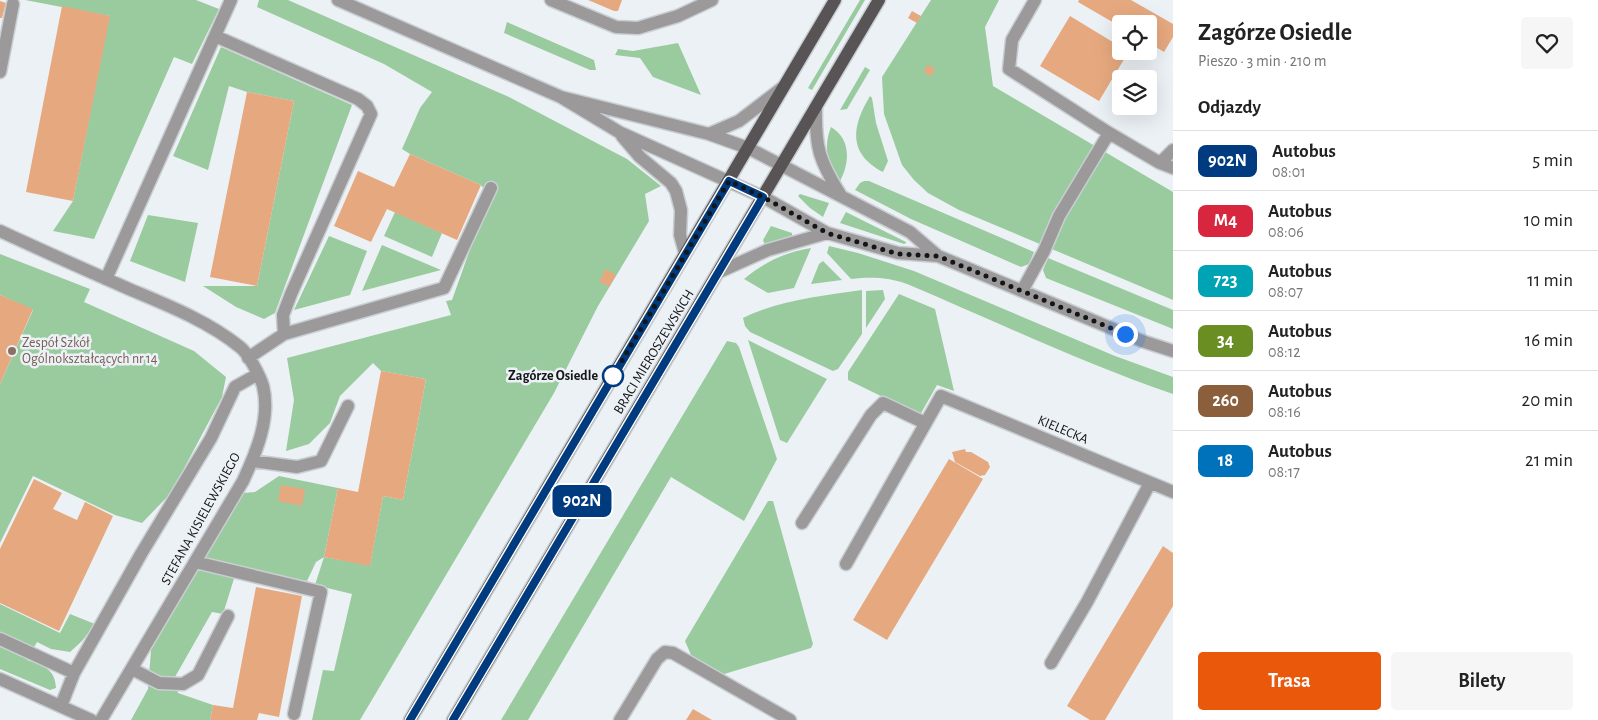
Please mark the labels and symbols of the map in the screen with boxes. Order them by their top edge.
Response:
street label: BRACI MIEROSZEWSKICH [611,287,697,417]
your location [1113,322,1138,347]
place label: Zespół Szkół Ogólnokształcących nr 14 [22,336,158,366]
marker: Zespół Szkół Ogólnokształcących nr 14 [6,345,18,357]
marker: Zagórze Osiedle [602,365,624,387]
place label: Zagórze Osiedle [508,369,598,383]
street label: KIELECKA [1036,413,1090,447]
street label: STEFANA KISIELEWSKIEGO [159,450,243,588]
line badge: 902N [547,485,617,517]

